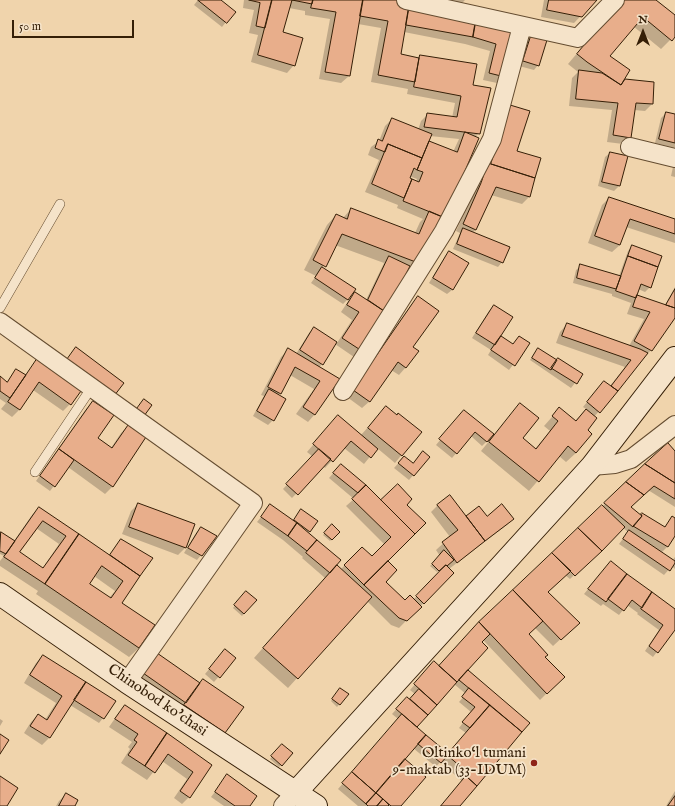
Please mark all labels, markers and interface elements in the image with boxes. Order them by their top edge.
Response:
scale bar [14,12,136,38]
north arrow [623,12,663,52]
text: N [638,13,648,27]
text: 50 m [19,19,41,34]
street label: Chinobod ko'chasi [104,661,210,741]
place label: Oltinko‘l tumani 9-maktab (33-IDUM) [393,745,526,780]
marker: Oltinko‘l tumani 9-maktab (33-IDUM) [529,758,539,768]

